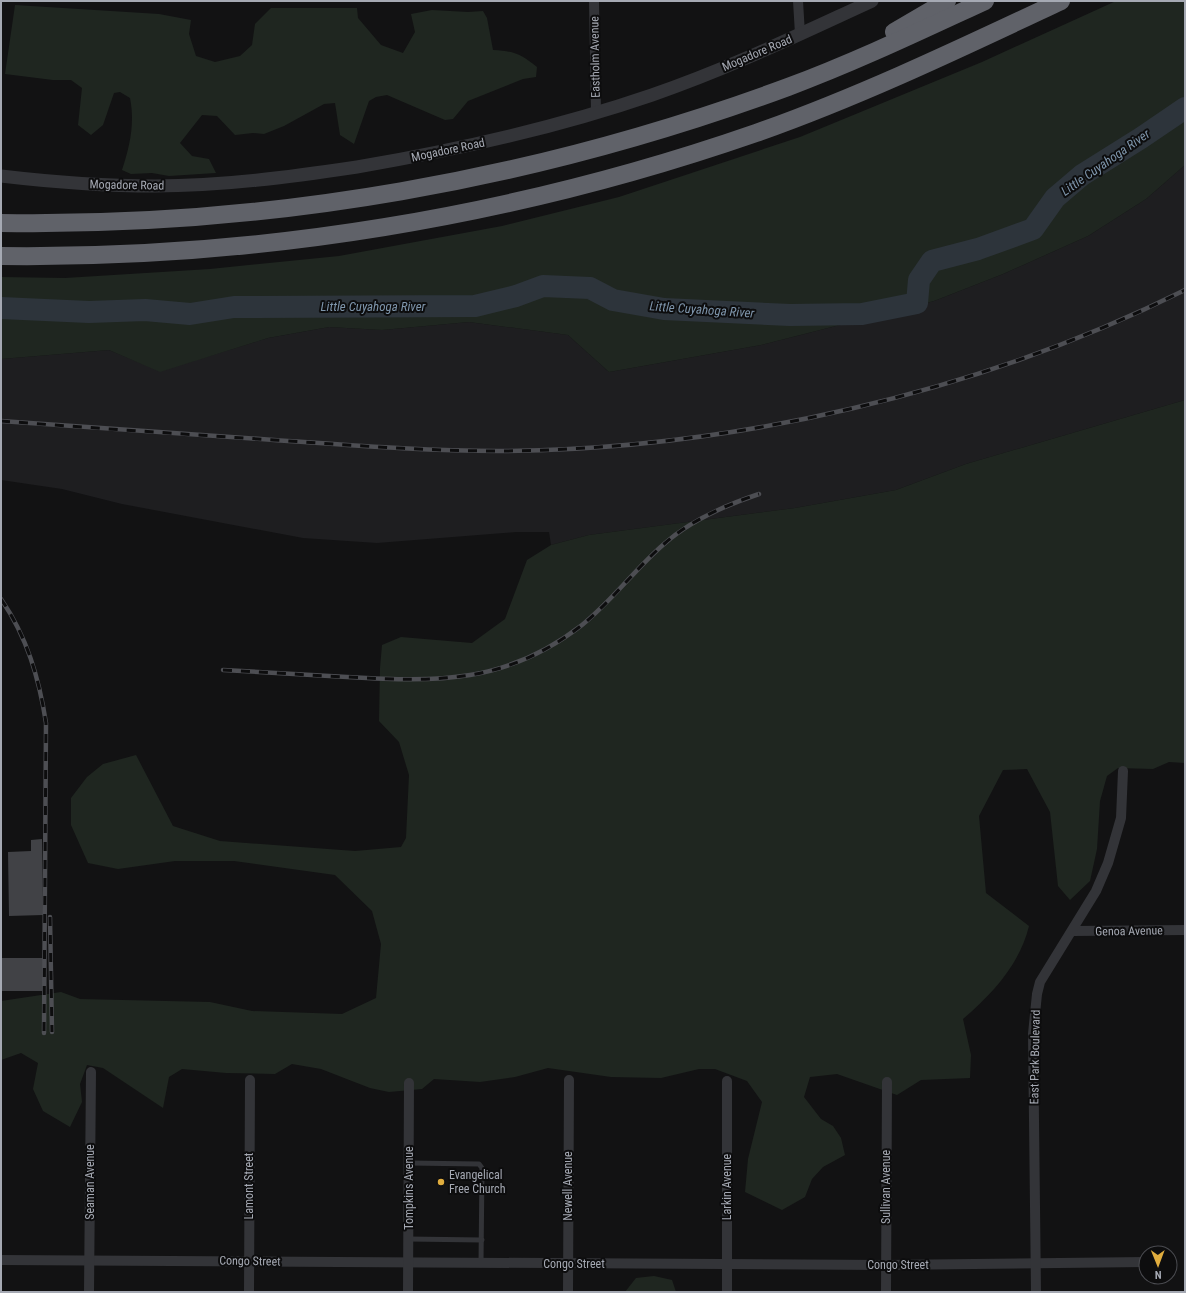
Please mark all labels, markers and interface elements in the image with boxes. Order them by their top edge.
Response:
street label: Eastholm Avenue [587,16,603,98]
street label: Mogadore Road [720,32,794,74]
water label: Little Cuyahoga River [1058,126,1153,199]
street label: Mogadore Road [410,135,486,165]
street label: Mogadore Road [90,177,165,193]
water label: Little Cuyahoga River [649,298,756,321]
water label: Little Cuyahoga River [321,299,427,314]
street label: Genoa Avenue [1095,923,1163,939]
street label: East Park Boulevard [1027,1010,1043,1104]
street label: Seaman Avenue [83,1144,97,1220]
street label: Tompkins Avenue [402,1146,416,1230]
street label: Sullivan Avenue [879,1150,893,1224]
street label: Newell Avenue [561,1151,575,1221]
street label: Lamont Street [242,1152,256,1219]
street label: Larkin Avenue [720,1153,734,1220]
place label: Evangelical Free Church [449,1168,506,1196]
marker: Evangelical Free Church [436,1177,446,1187]
north arrow [1138,1245,1178,1285]
street label: Congo Street [219,1253,281,1269]
street label: Congo Street [543,1257,605,1271]
street label: Congo Street [867,1258,929,1272]
text: N [1154,1268,1162,1281]

